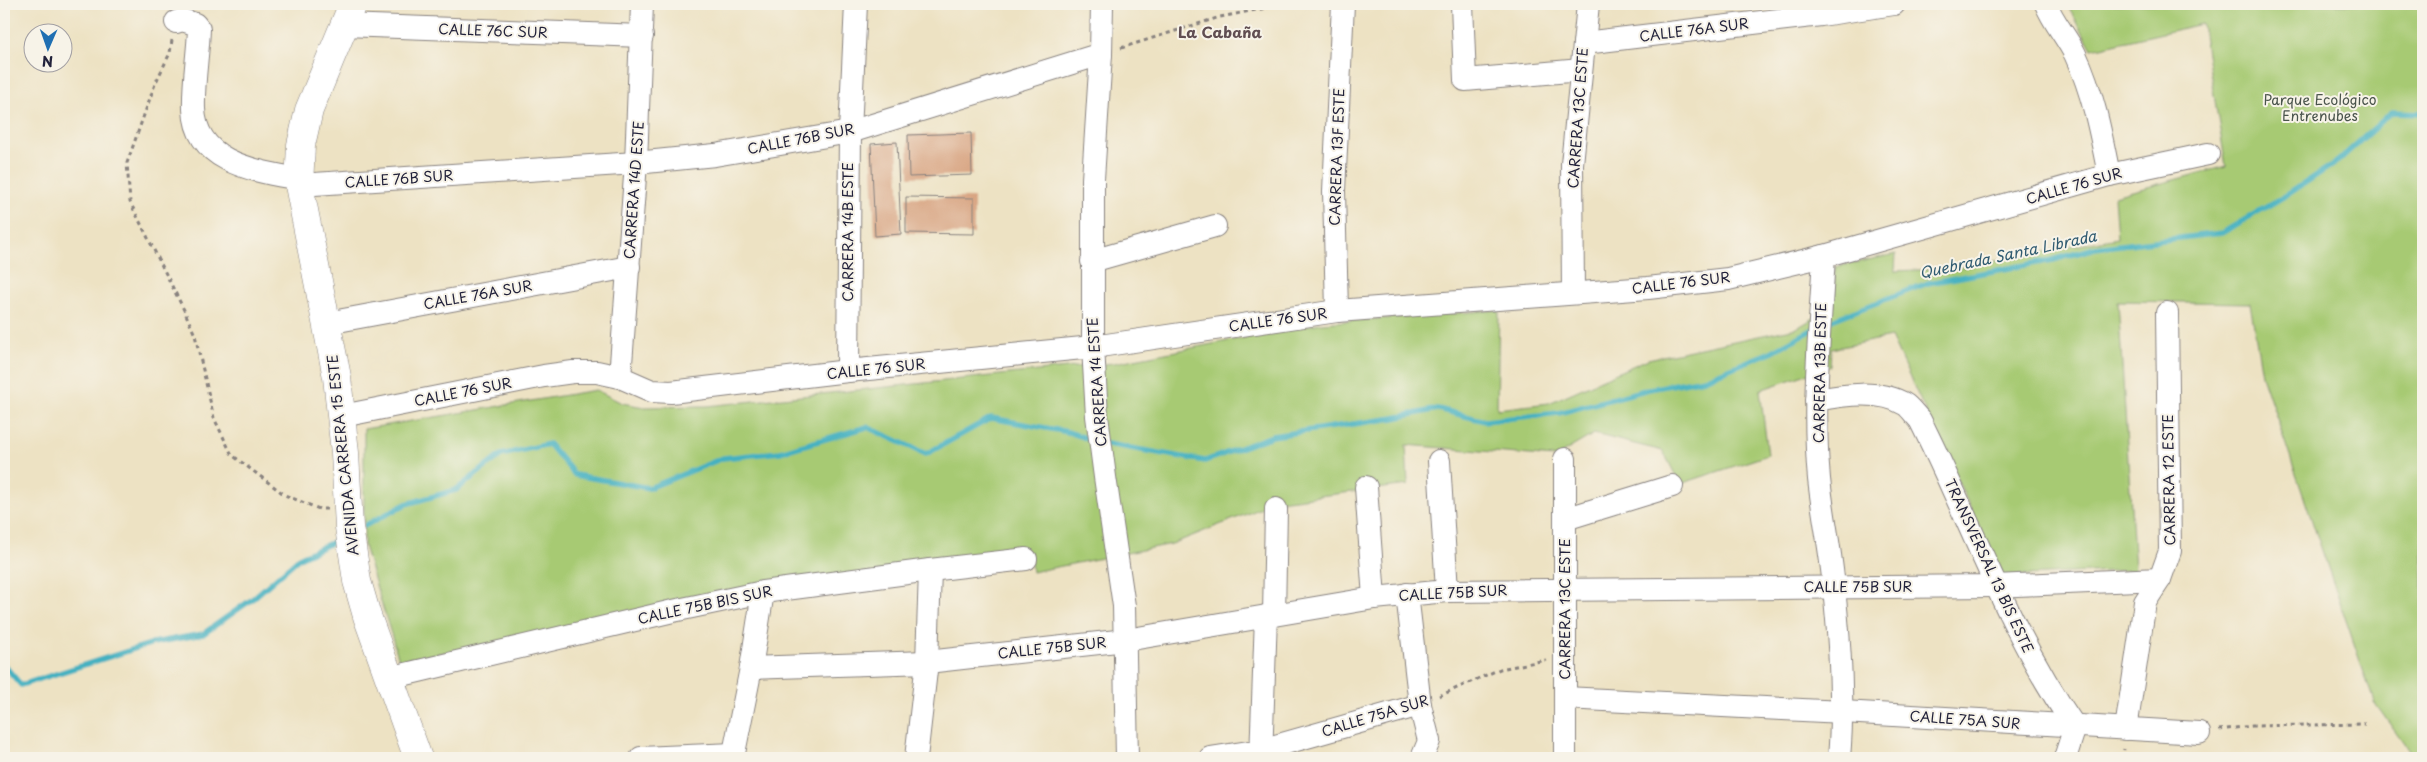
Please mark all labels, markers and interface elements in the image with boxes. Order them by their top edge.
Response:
street label: CALLE 76A SUR [1638,12,1750,47]
street label: CALLE 76C SUR [438,18,548,43]
district label: La Cabaña [1178,20,1263,43]
north arrow [22,22,72,72]
street label: CARRERA 13C ESTE [1562,47,1593,189]
text: N [42,51,53,72]
street label: CARRERA 13F ESTE [1324,88,1349,226]
park label: Parque Ecológico Entrenubes [2263,89,2377,126]
street label: CALLE 76B SUR [746,118,856,159]
street label: CARRERA 14D ESTE [618,120,649,260]
street label: CARRERA 14B ESTE [837,162,858,302]
street label: CALLE 76 SUR [2023,162,2124,209]
street label: CALLE 76B SUR [344,164,454,193]
water label: Quebrada Santa Librada [1917,223,2099,284]
street label: CALLE 76 SUR [1630,266,1731,299]
street label: CALLE 76A SUR [422,275,534,314]
street label: CALLE 76 SUR [1227,302,1328,337]
street label: CARRERA 13B ESTE [1808,303,1831,443]
street label: CARRERA 14 ESTE [1082,317,1111,447]
street label: AVENIDA CARRERA 15 ESTE [321,353,364,557]
street label: CALLE 76 SUR [826,353,926,384]
street label: CALLE 76 SUR [412,372,514,411]
street label: CARRERA 12 ESTE [2157,414,2180,546]
street label: TRANSVERSAL 13 BIS ESTE [1940,475,2039,656]
street label: CARRERA 13C ESTE [1554,538,1575,680]
street label: CALLE 75B SUR [1803,576,1913,597]
street label: CALLE 75B SUR [1398,579,1508,606]
street label: CALLE 75B BIS SUR [636,580,774,629]
street label: CALLE 75B SUR [997,631,1107,664]
street label: CALLE 75A SUR [1319,689,1431,742]
street label: CALLE 75A SUR [1909,705,2021,734]

